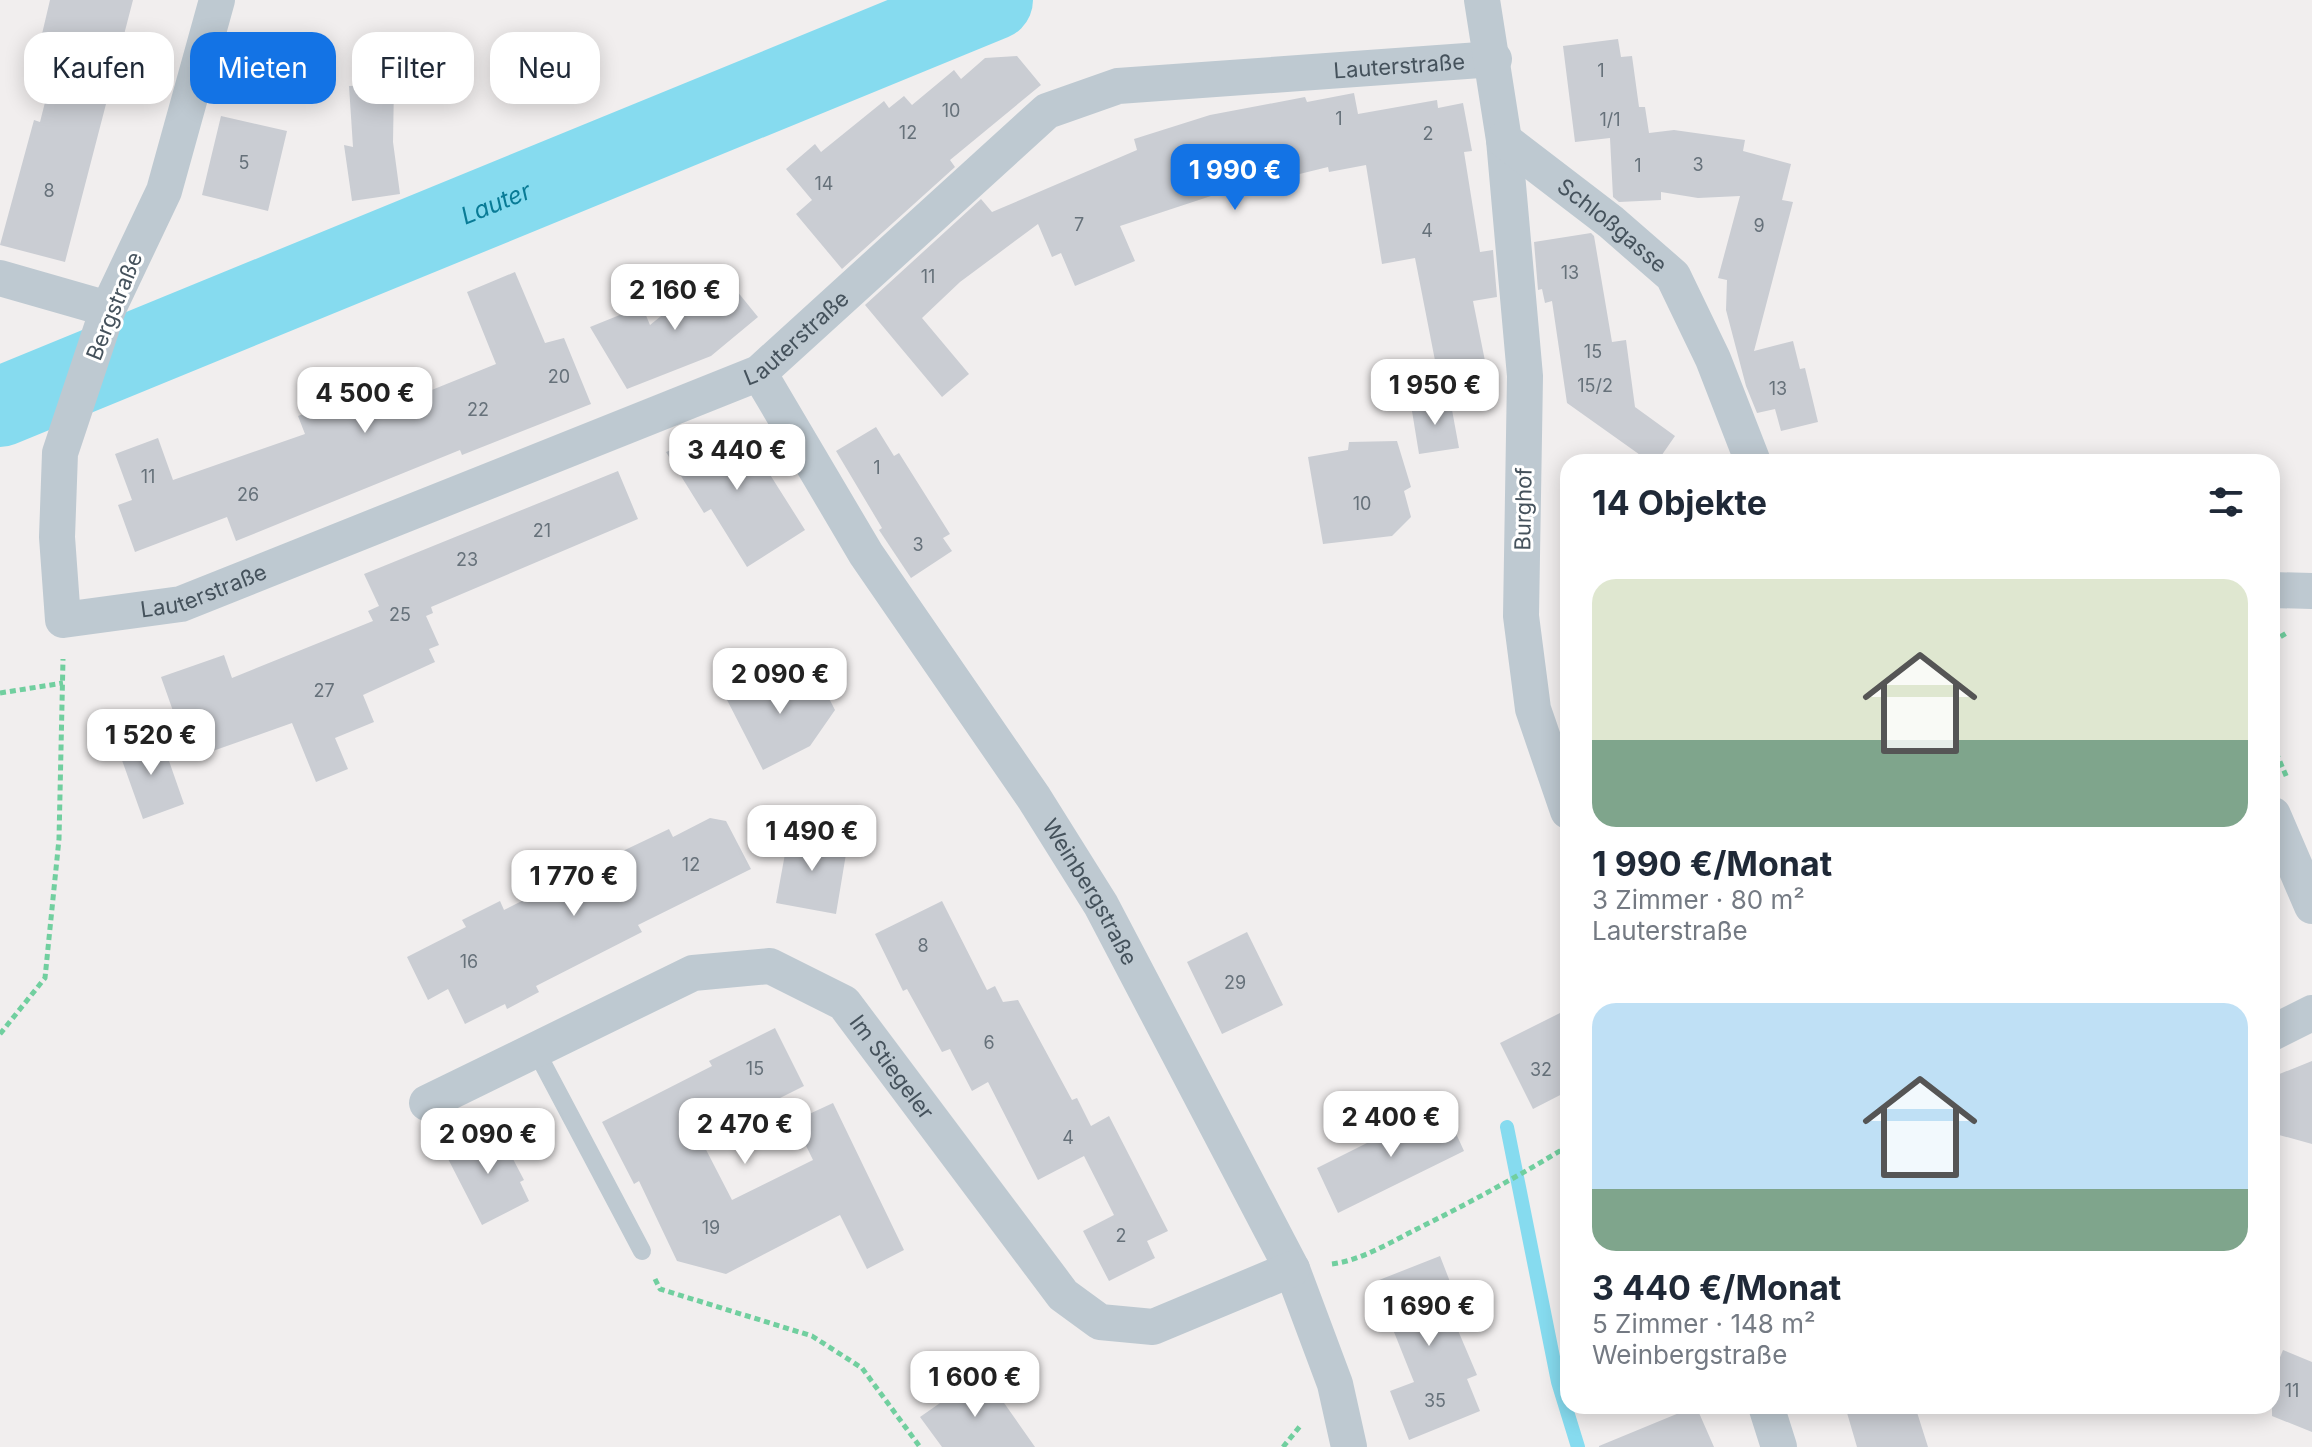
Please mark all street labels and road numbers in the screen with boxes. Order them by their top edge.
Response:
street label: Lauterstraße [1333,48,1466,83]
street label: Schloßgasse [1553,173,1672,278]
street label: Bergstraße [81,248,147,364]
street label: Lauterstraße [740,285,854,391]
street label: Burghof [1509,467,1537,551]
street label: Lauterstraße [139,558,270,622]
street label: Weinbergstraße [1037,814,1143,969]
street label: Im Stiegeler [844,1010,939,1124]

